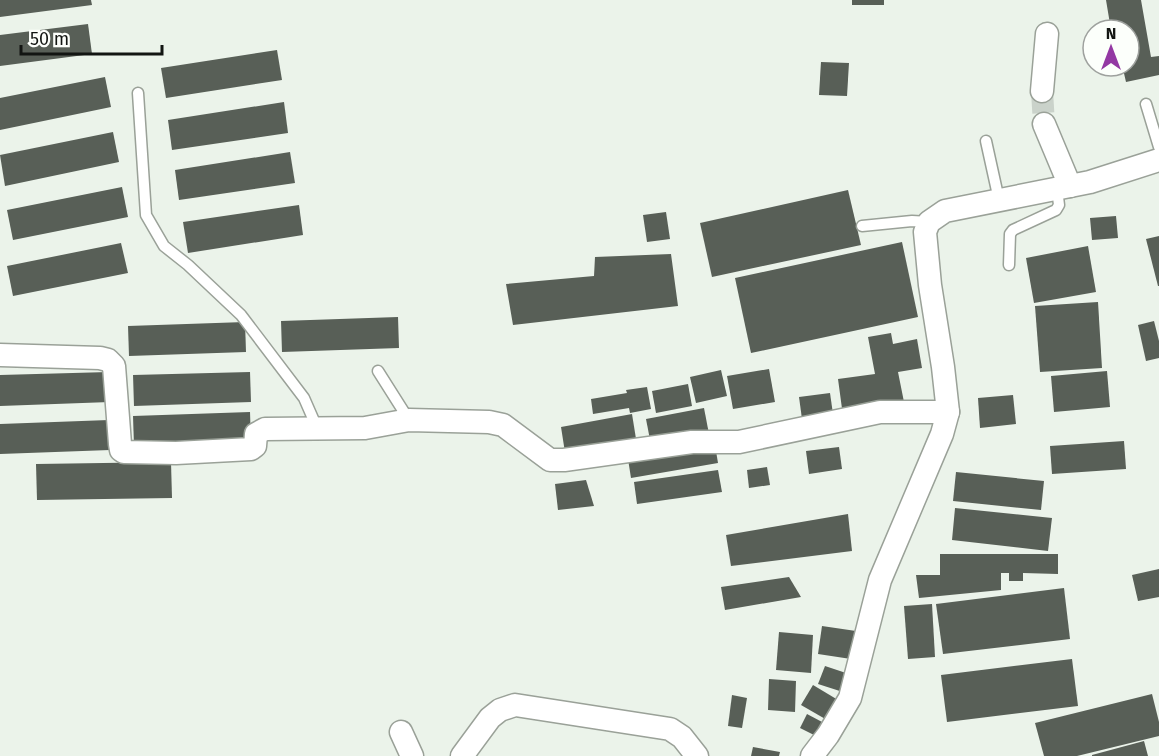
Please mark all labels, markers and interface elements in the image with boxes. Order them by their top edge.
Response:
scale bar [21,18,162,56]
north arrow [1081,18,1141,78]
text: N [1106,24,1116,43]
text: 50 m [30,28,69,50]

